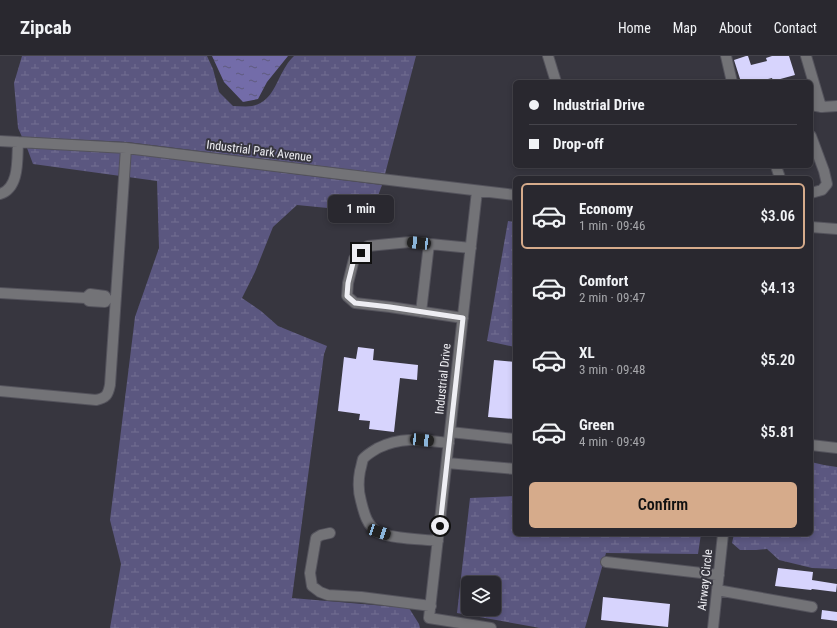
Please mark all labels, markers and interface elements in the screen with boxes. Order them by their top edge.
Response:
text: Zipcab [20,16,71,39]
text: Home [618,20,651,36]
text: Map [673,20,697,36]
text: About [719,20,752,36]
text: Contact [774,20,817,36]
text: Industrial Drive [553,96,645,114]
text: Drop-off [553,135,604,153]
street label: Industrial Park Avenue [206,138,313,164]
callout: 1 min [328,195,394,223]
icon: car [531,198,567,234]
text: Economy [579,200,633,218]
text: 1 min [347,201,375,216]
text: $3.06 [761,207,795,225]
text: 1 min · 09:46 [579,218,645,233]
car [406,236,432,250]
route end [352,244,370,262]
icon: car [531,270,567,306]
text: Comfort [579,272,628,290]
text: $4.13 [761,279,795,297]
text: 2 min · 09:47 [579,290,645,305]
street label: Industrial Drive [432,342,454,415]
icon: car [531,342,567,378]
text: XL [579,344,595,362]
text: $5.20 [761,351,795,369]
text: 3 min · 09:48 [579,362,645,377]
icon: car [531,414,567,450]
text: Green [579,416,614,434]
text: $5.81 [761,423,795,441]
car [409,433,435,447]
text: 4 min · 09:49 [579,434,645,449]
button: Confirm [529,482,797,528]
route start [431,517,449,535]
car [366,523,392,541]
street label: Airway Circle [695,548,715,611]
map controls [461,576,501,616]
button: layers [461,576,501,616]

